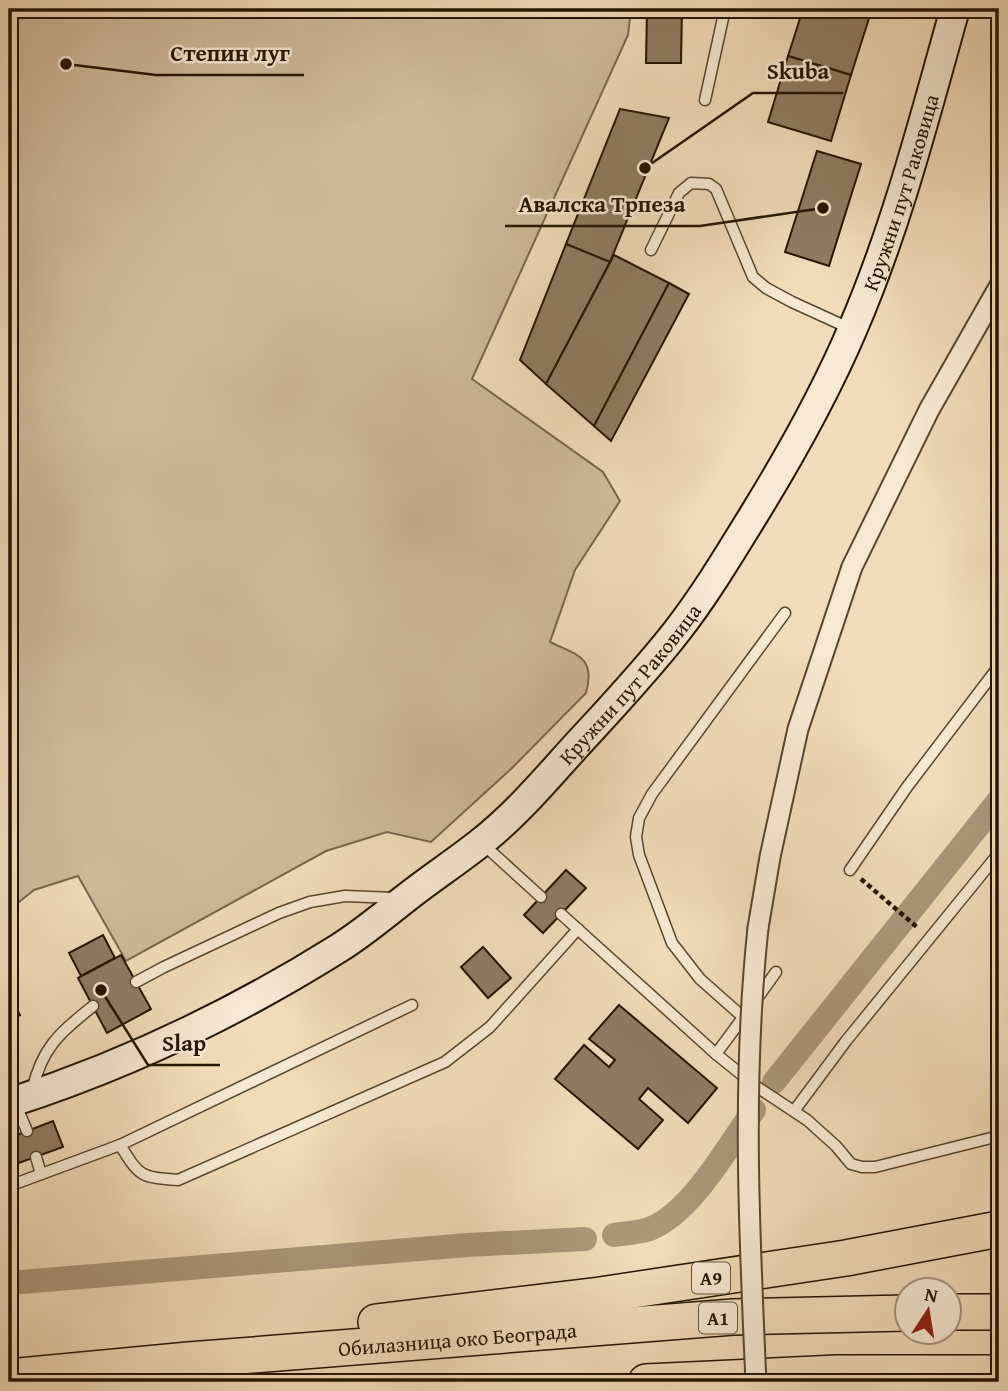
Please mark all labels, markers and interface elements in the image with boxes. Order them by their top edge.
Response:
callout: Степин луг [156,31,304,75]
text: Степин луг [170,36,291,69]
callout: Skuba [753,49,843,93]
text: Skuba [767,54,830,87]
street label: Кружни пут Раковица [854,91,946,295]
callout: Авалска Трпеза [505,182,700,226]
text: Авалска Трпеза [518,187,686,220]
street label: Кружни пут Раковица [551,597,708,771]
callout: Slap [148,1021,220,1065]
text: Slap [162,1026,206,1059]
road number: A9 [692,1262,730,1294]
north arrow [892,1276,962,1346]
text: N [922,1279,941,1309]
road number: A1 [699,1302,737,1334]
street label: Обилазница око Београда [337,1314,578,1364]

